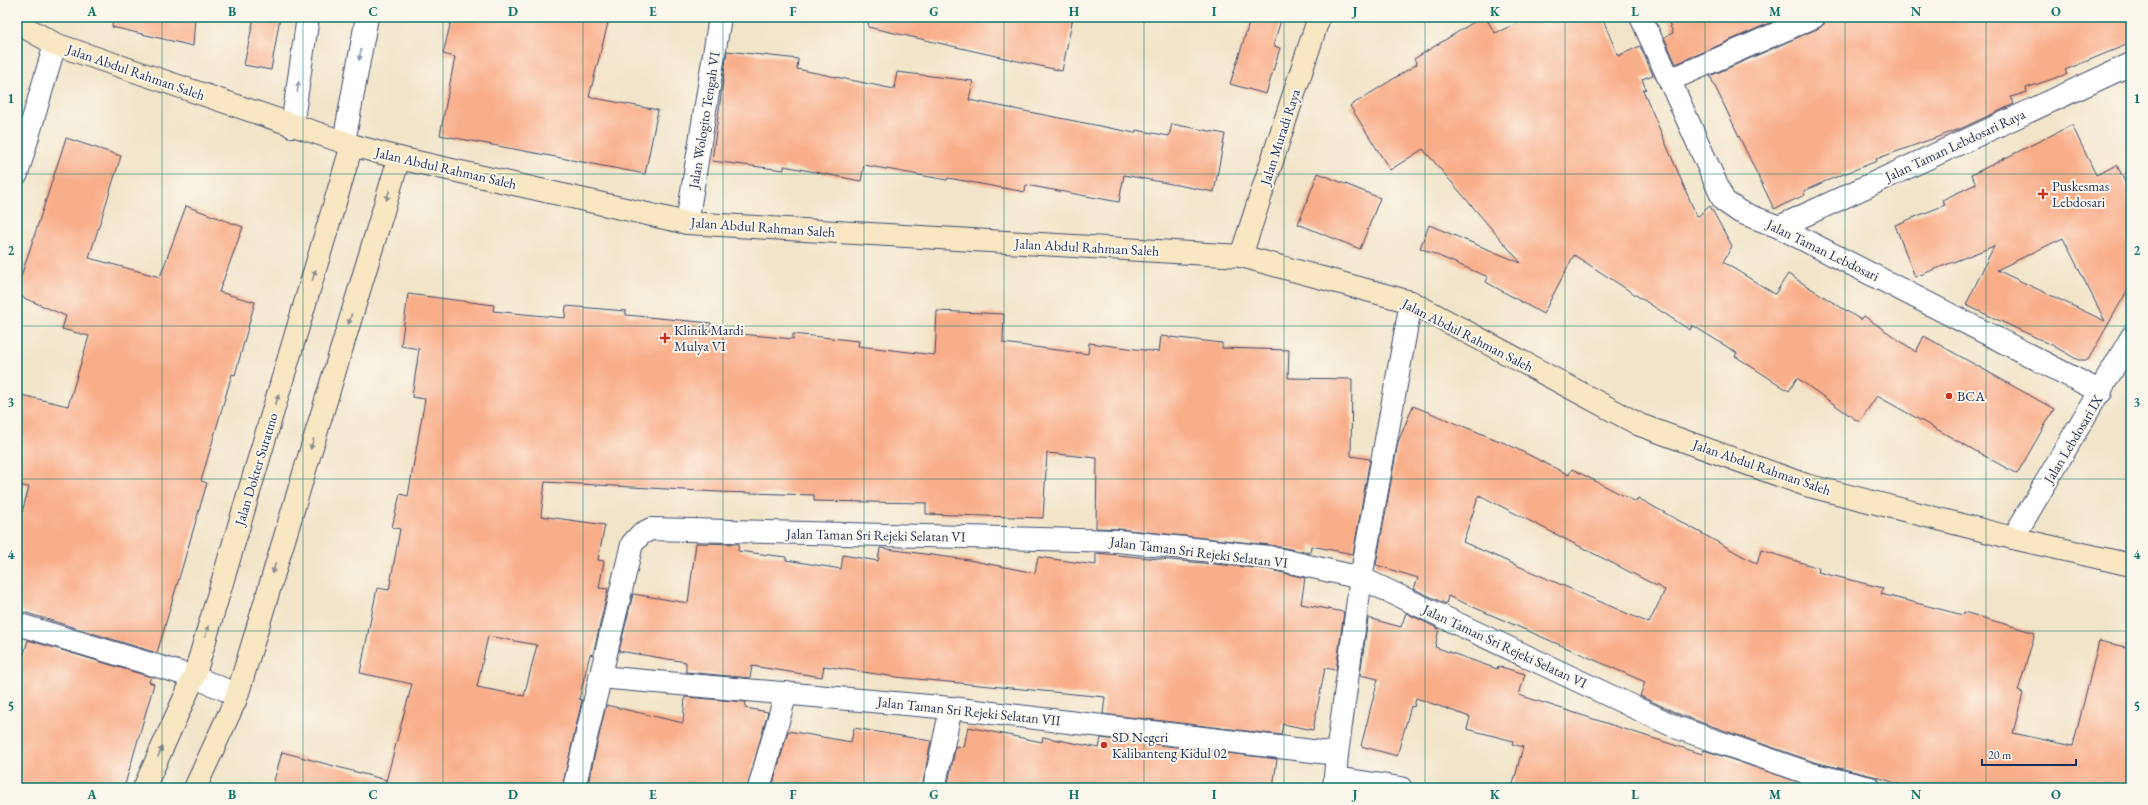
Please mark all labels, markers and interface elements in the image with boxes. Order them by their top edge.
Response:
text: A [86,3,97,20]
text: B [228,3,236,20]
text: C [368,3,378,20]
text: D [508,3,518,20]
text: E [649,3,657,20]
text: F [789,3,797,20]
text: G [929,3,939,20]
text: H [1069,3,1080,20]
text: I [1212,3,1217,20]
text: J [1351,3,1358,20]
text: K [1490,3,1501,20]
text: L [1631,3,1639,20]
text: M [1769,3,1781,20]
text: N [1911,3,1922,20]
text: O [2051,3,2061,20]
street label: Jalan Abdul Rahman Saleh [64,40,207,104]
one-way arrow [357,49,363,61]
street label: Jalan Wologito Tengah VI [684,50,724,191]
one-way arrow [295,81,301,94]
street label: Jalan Muradi Raya [1256,86,1304,188]
text: 1 [8,90,15,107]
text: 1 [2134,90,2141,107]
street label: Jalan Taman Lebdosari Raya [1881,104,2028,186]
street label: Jalan Abdul Rahman Saleh [373,143,518,193]
place label: Puskesmas Lebdosari [2052,177,2110,211]
marker: Puskesmas Lebdosari [2037,188,2049,200]
one-way arrow [385,189,391,201]
street label: Jalan Abdul Rahman Saleh [689,213,836,241]
street label: Jalan Taman Lebdosari [1763,215,1883,285]
street label: Jalan Abdul Rahman Saleh [1013,234,1160,260]
text: 2 [8,242,15,259]
text: 2 [2134,242,2141,259]
one-way arrow [311,269,317,281]
street label: Jalan Abdul Rahman Saleh [1399,294,1536,376]
one-way arrow [347,314,353,326]
place label: Klinik Mardi Mulya VI [674,321,744,355]
marker: Klinik Mardi Mulya VI [659,332,671,344]
place label: BCA [1957,387,1985,405]
marker: BCA [1944,391,1954,401]
street label: Jalan Lebdosari IX [2039,391,2107,487]
one-way arrow [274,393,280,405]
text: 3 [8,394,15,411]
text: 3 [2134,394,2141,411]
street label: Jalan Dokter Suratmo [230,410,282,529]
street label: Jalan Abdul Rahman Saleh [1690,435,1833,499]
one-way arrow [309,438,315,450]
street label: Jalan Taman Sri Rejeki Selatan VI [785,524,966,546]
street label: Jalan Taman Sri Rejeki Selatan VI [1108,532,1289,572]
text: 4 [8,546,15,563]
text: 4 [2134,546,2141,563]
one-way arrow [271,562,277,574]
street label: Jalan Taman Sri Rejeki Selatan VI [1419,600,1590,692]
one-way arrow [204,625,210,637]
street label: Jalan Taman Sri Rejeki Selatan VII [876,692,1062,730]
text: 5 [8,698,14,715]
text: 5 [2134,698,2140,715]
place label: SD Negeri Kalibanteng Kidul 02 [1112,728,1227,762]
marker: SD Negeri Kalibanteng Kidul 02 [1099,740,1109,750]
scale bar [1982,741,2076,767]
one-way arrow [157,747,163,758]
text: 20 m [1988,747,2012,763]
text: A [86,786,97,803]
text: B [228,786,236,803]
text: C [368,786,378,803]
text: D [508,786,518,803]
text: E [649,786,657,803]
text: F [789,786,797,803]
text: G [929,786,939,803]
text: H [1069,786,1080,803]
text: I [1212,786,1217,803]
text: J [1351,786,1358,803]
text: K [1490,786,1501,803]
text: L [1631,786,1639,803]
text: M [1769,786,1781,803]
text: N [1911,786,1922,803]
text: O [2051,786,2061,803]

